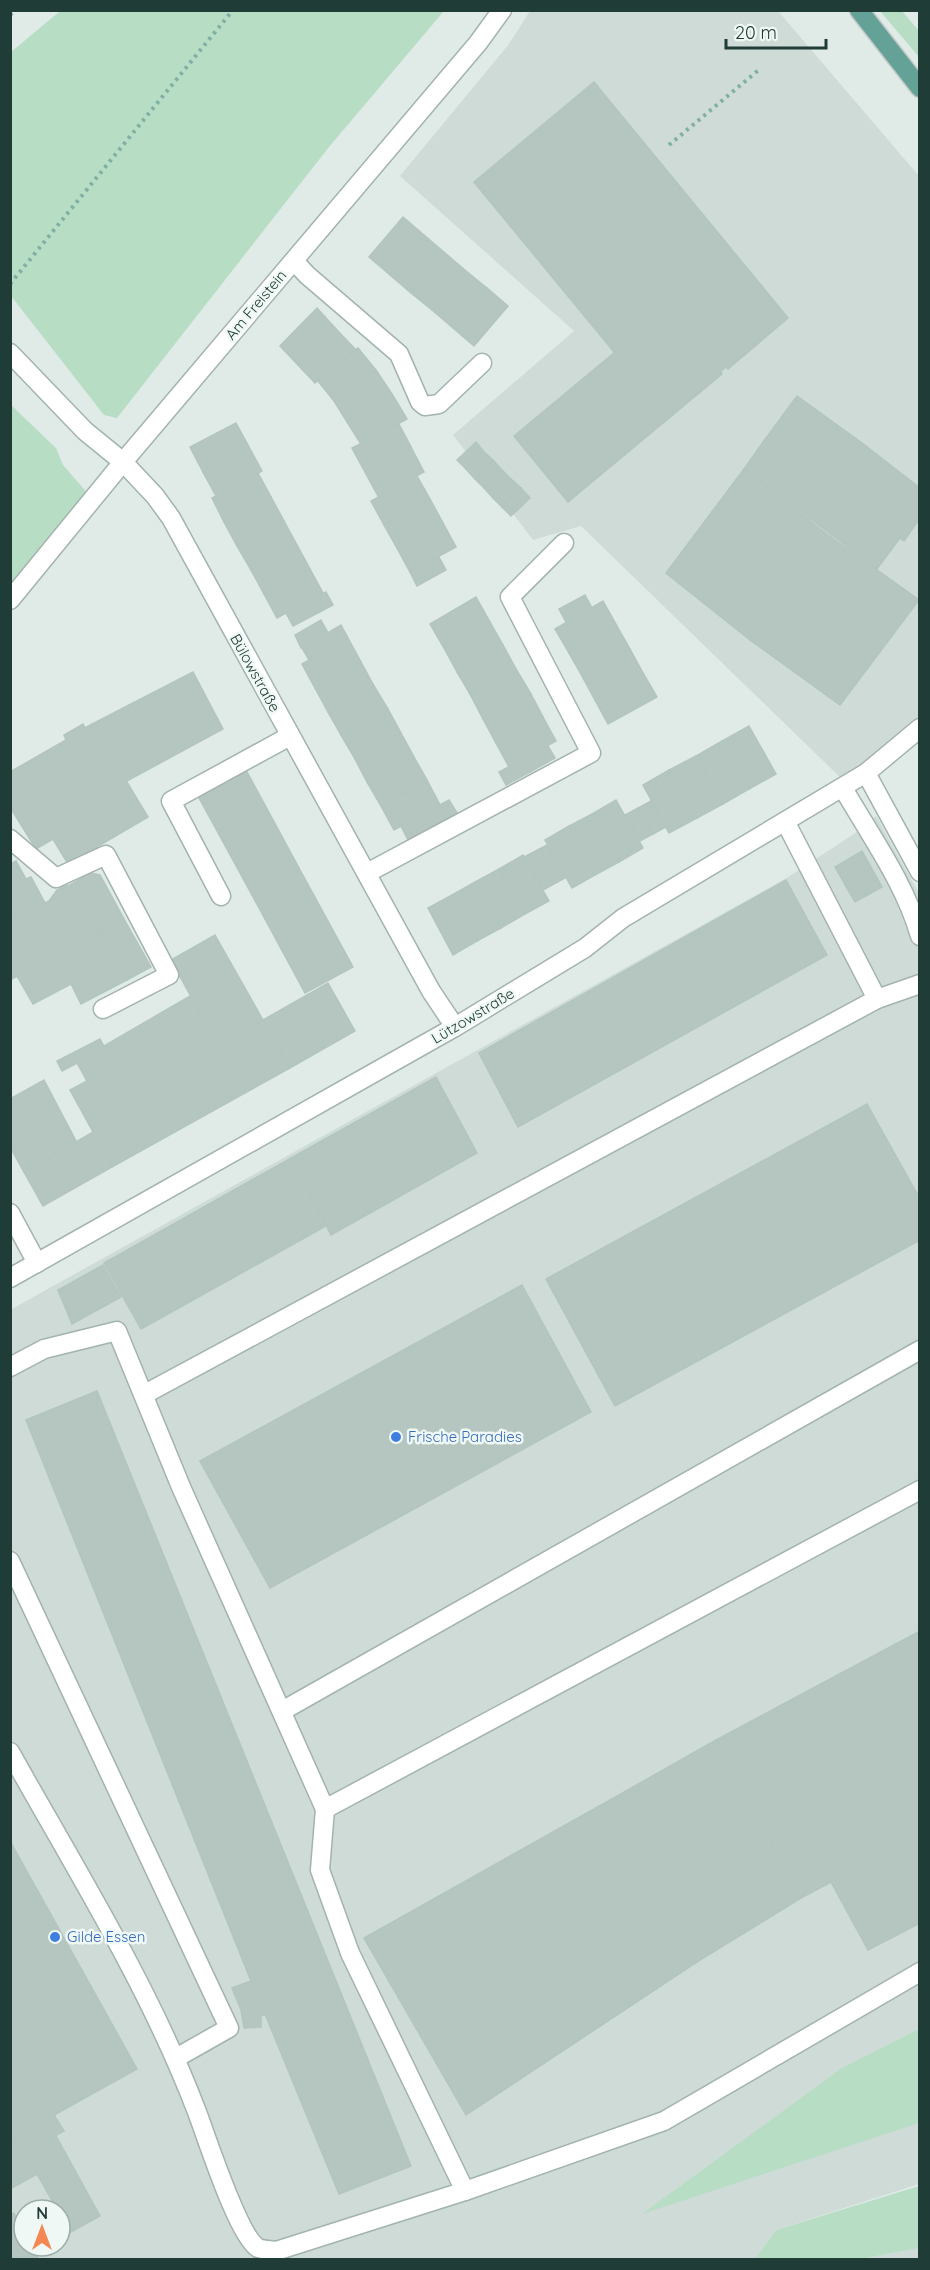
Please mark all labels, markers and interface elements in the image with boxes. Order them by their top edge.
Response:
scale bar [726,12,826,50]
text: 20 m [735,21,777,44]
street label: Am Freistein [221,266,290,343]
street label: Bülowstraße [226,630,285,715]
street label: Lützowstraße [428,983,518,1048]
place label: Frische Paradies [408,1427,522,1446]
marker: Frische Paradies [389,1430,403,1444]
place label: Gilde Essen [67,1927,145,1946]
marker: Gilde Essen [48,1930,62,1944]
north arrow [12,2198,72,2258]
text: N [36,2203,48,2223]

